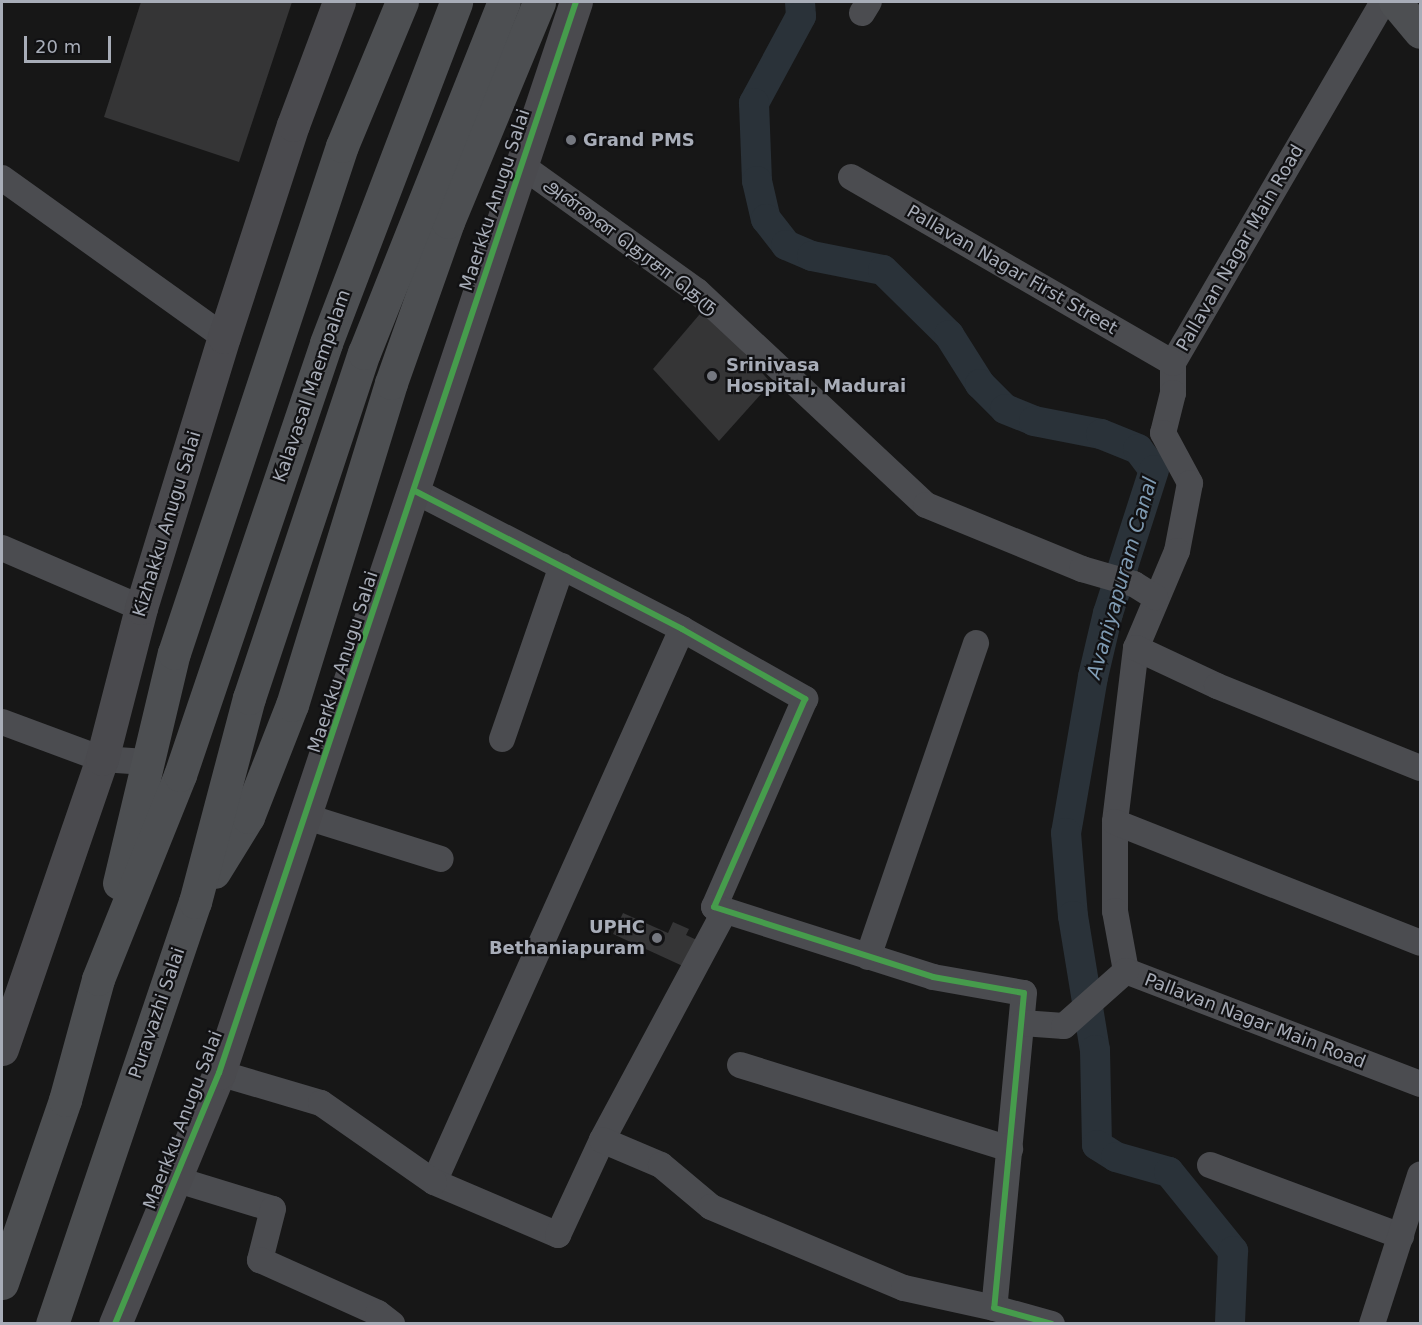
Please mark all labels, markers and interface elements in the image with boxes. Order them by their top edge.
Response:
scale bar [27,24,114,62]
text: 20 m [35,36,81,57]
street label: Maerkku Anugu Salai [455,106,535,294]
place label: Grand PMS [583,129,695,151]
marker: Grand PMS [564,133,578,147]
street label: Pallavan Nagar Main Road [1172,141,1308,355]
street label: அன்னை தெரசா தெரு [540,173,722,319]
street label: Pallavan Nagar First Street [903,201,1121,339]
street label: Kalavasal Maempalam [269,287,355,485]
place label: Srinivasa Hospital, Madurai [726,355,906,398]
marker: Srinivasa Hospital, Madurai [703,367,721,385]
street label: Kizhakku Anugu Salai [128,428,206,620]
water label: Avaniyapuram Canal [1082,474,1162,682]
street label: Maerkku Anugu Salai [303,568,383,756]
place label: UPHC Bethaniapuram [489,917,645,960]
marker: UPHC Bethaniapuram [650,931,664,945]
street label: Puravazhi Salai [124,945,190,1081]
street label: Pallavan Nagar Main Road [1142,969,1368,1073]
street label: Maerkku Anugu Salai [139,1028,227,1212]

